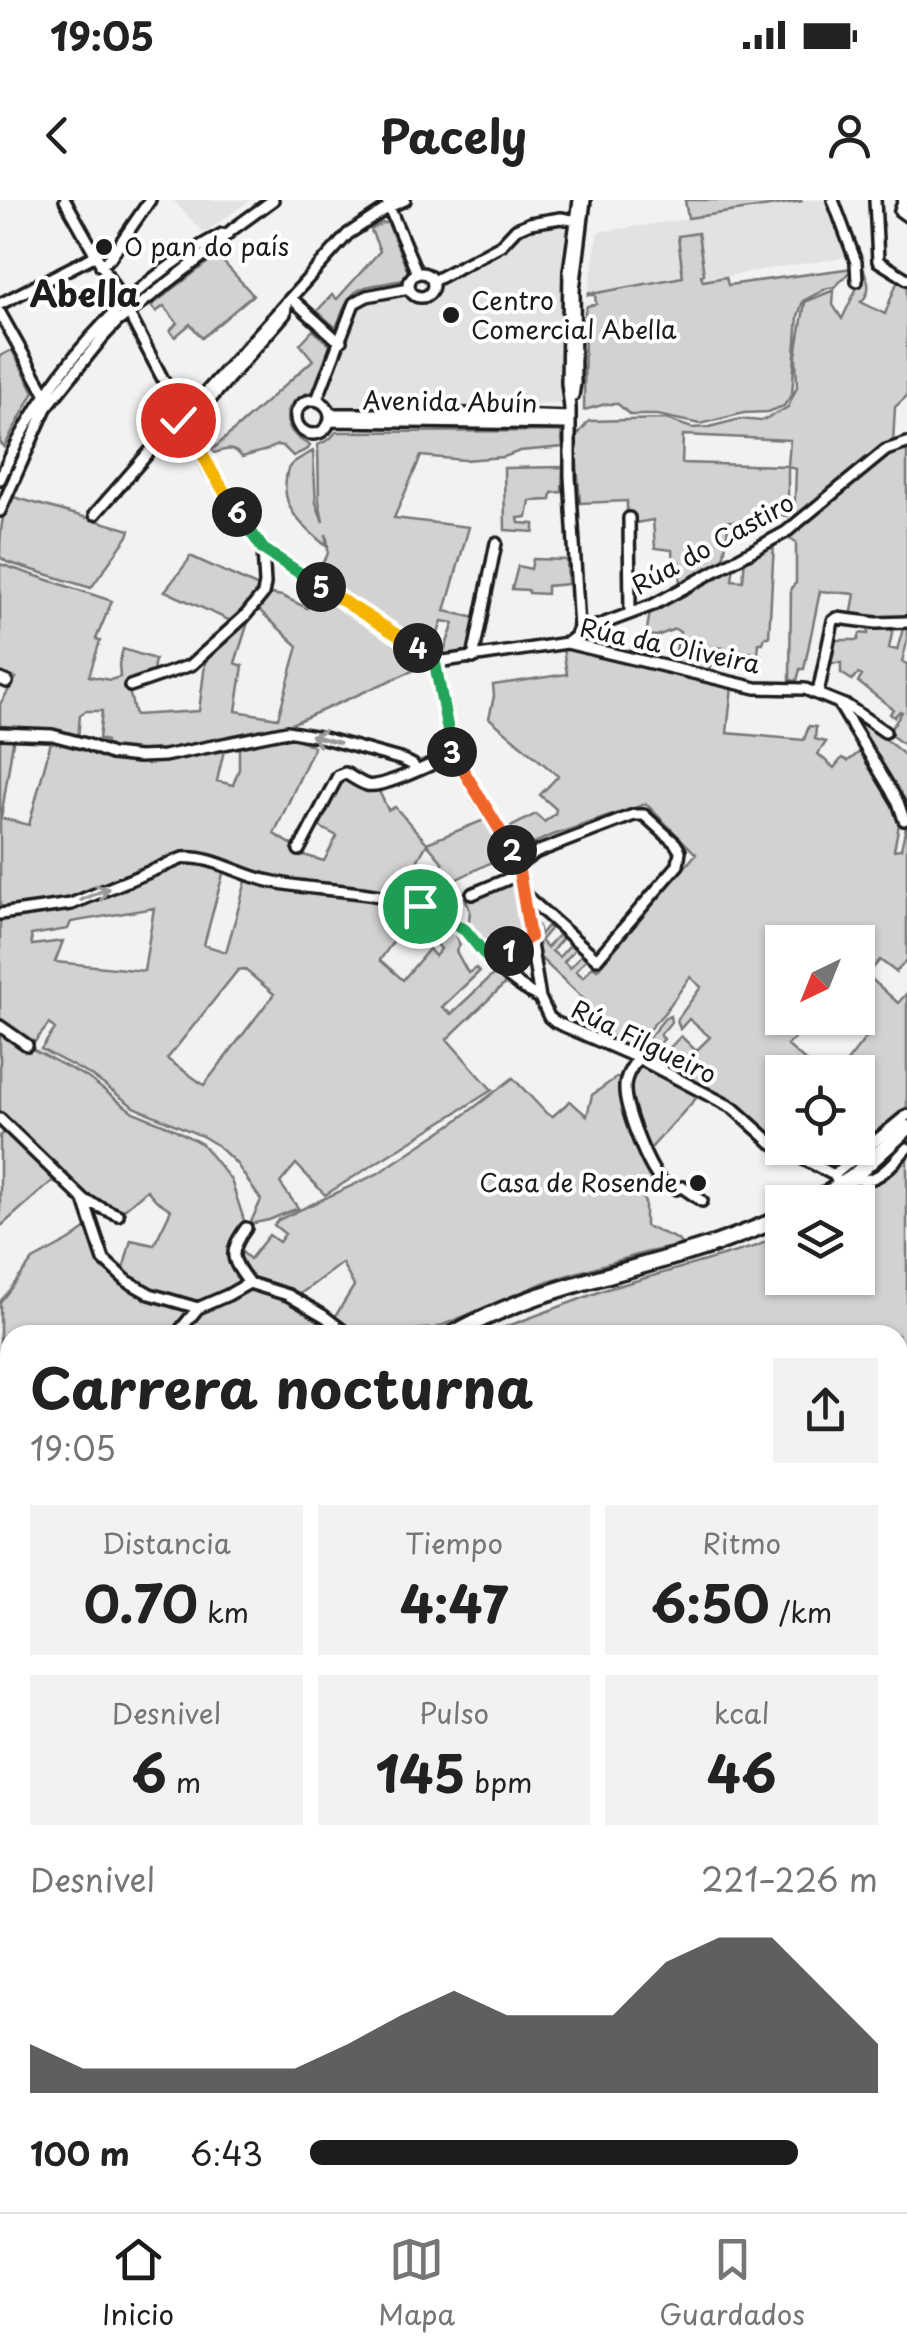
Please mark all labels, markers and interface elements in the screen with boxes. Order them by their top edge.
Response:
text: 19:05 [50,7,154,64]
text: Pacely [380,101,527,169]
icon: back [30,108,85,163]
icon: person [822,108,877,163]
place label: O pan do país [124,227,289,265]
marker: O pan do país [93,236,115,258]
district label: Abella [30,266,140,319]
place label: Centro Comercial Abella [471,281,677,348]
marker: Centro Comercial Abella [440,304,462,326]
pin [136,378,221,463]
street label: Avenida Abuín [362,380,538,422]
icon: check [151,393,206,448]
street label: Rúa do Castiro [625,483,800,603]
pin: 6 [212,487,262,537]
text: 6 [227,490,247,533]
pin: 5 [296,562,346,612]
text: 5 [312,565,330,608]
street label: Rúa da Oliveira [577,607,764,683]
pin: 4 [393,623,443,673]
text: 4 [408,626,428,669]
pin: 3 [427,727,477,777]
one-way arrow [310,729,342,747]
text: 3 [443,730,461,773]
pin: 2 [487,825,537,875]
text: 2 [502,828,522,871]
pin [378,864,463,949]
icon: arrive [393,879,448,934]
one-way arrow [79,884,109,902]
north arrow [765,925,875,1035]
map controls [765,925,875,1295]
pin: 1 [484,926,534,976]
text: 1 [502,929,516,972]
street label: Rúa Filgueiro [565,990,723,1093]
button: locate [765,1055,875,1165]
place label: Casa de Rosende [479,1163,678,1201]
marker: Casa de Rosende [687,1172,709,1194]
button: layers [765,1185,875,1295]
text: Carrera nocturna [30,1345,533,1428]
button: share [773,1358,878,1463]
text: 19:05 [30,1424,116,1472]
text: Distancia [102,1521,231,1564]
text: Tiempo [405,1521,503,1564]
text: Ritmo [702,1521,781,1564]
text: 0.70 [84,1564,198,1640]
text: 4:47 [400,1564,508,1640]
text: 6:50 [651,1564,770,1640]
text: km [198,1590,249,1633]
text: /km [770,1590,832,1633]
text: Desnivel [112,1691,221,1734]
text: Pulso [419,1691,489,1734]
text: kcal [714,1691,770,1734]
text: 6 [131,1734,167,1810]
text: 145 [375,1734,465,1810]
text: 46 [707,1734,776,1810]
text: m [167,1760,201,1803]
text: bpm [465,1760,533,1803]
text: Desnivel [30,1855,155,1903]
text: 221–226 m [701,1855,878,1903]
text: 100 m [30,2129,130,2177]
text: 6:43 [190,2129,263,2177]
tab: Inicio [102,2232,174,2335]
tab: Mapa [378,2232,455,2335]
tab: Guardados [659,2232,805,2335]

